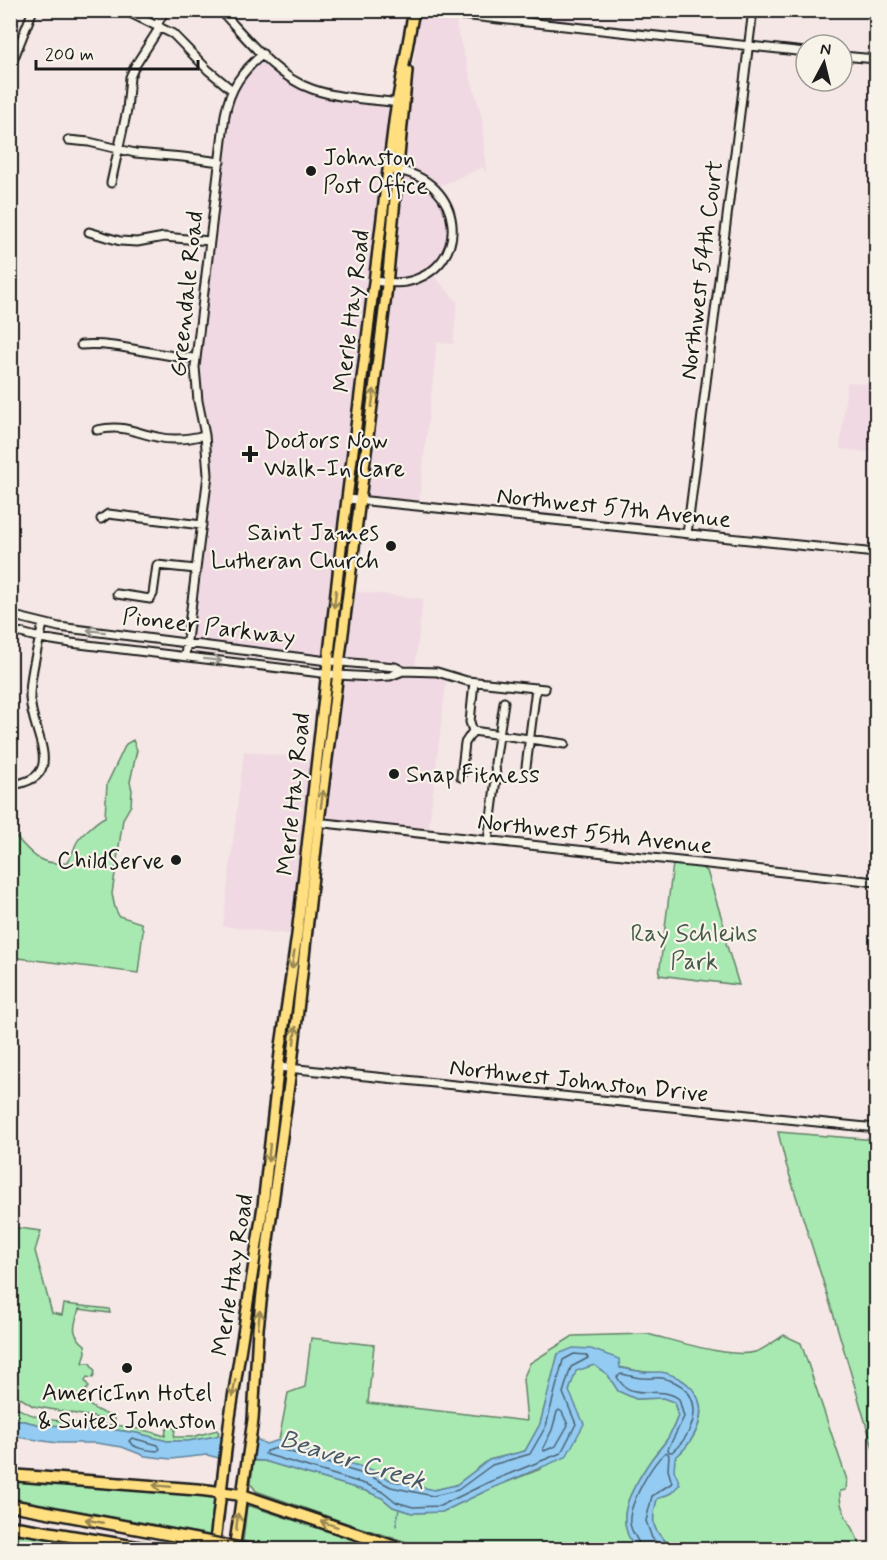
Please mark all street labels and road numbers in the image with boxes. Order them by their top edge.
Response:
street label: Northwest 54th Court [674,159,731,381]
street label: Greendale Road [163,210,212,379]
street label: Merle Hay Road [327,228,378,394]
street label: Northwest 57th Avenue [495,481,733,536]
street label: Pioneer Parkway [121,602,297,653]
street label: Merle Hay Road [271,711,318,877]
street label: Northwest 55th Avenue [476,807,714,862]
street label: Northwest Johnston Drive [448,1052,710,1111]
street label: Merle Hay Road [205,1192,262,1358]

